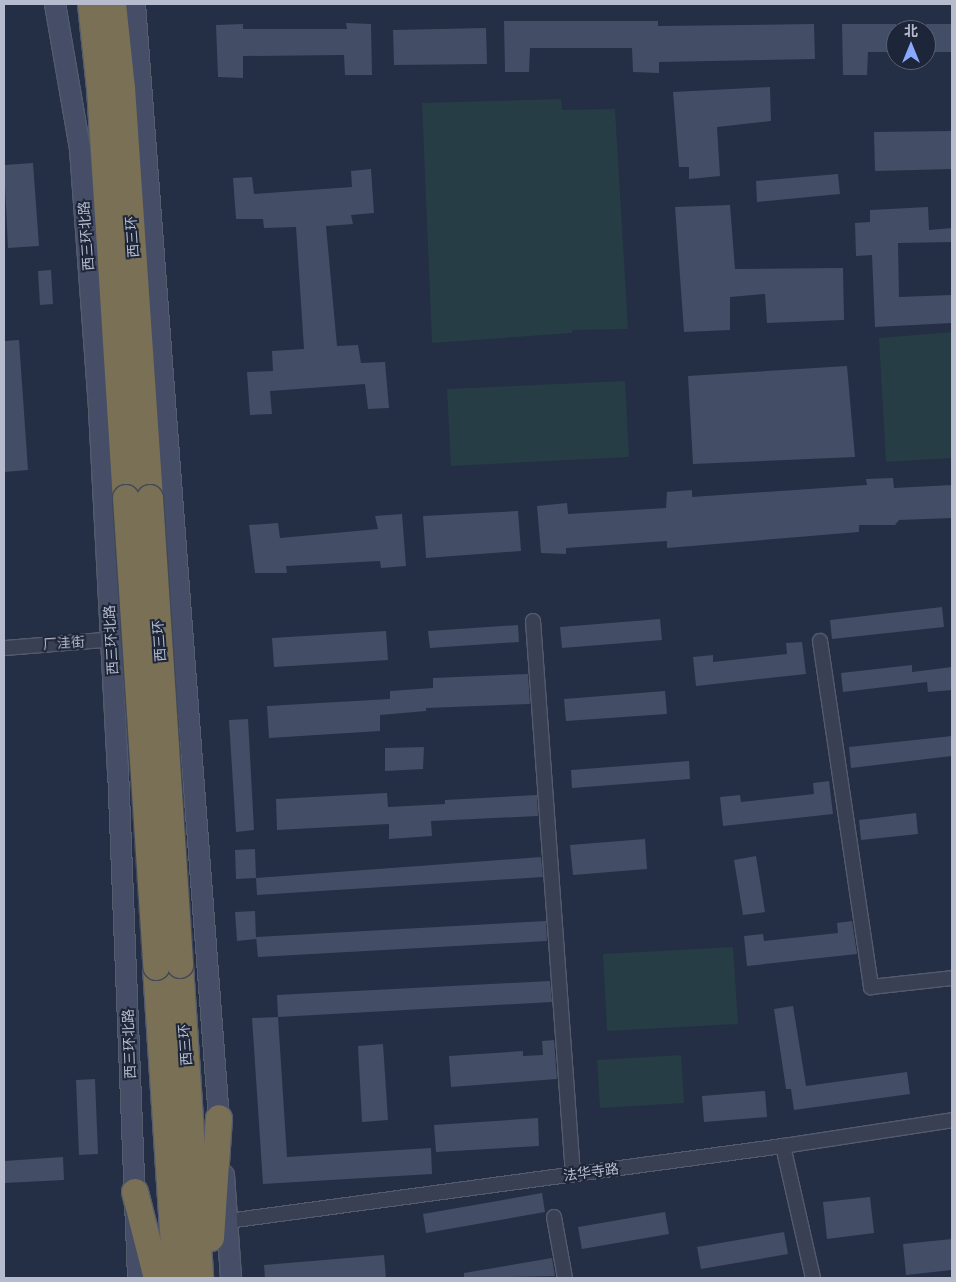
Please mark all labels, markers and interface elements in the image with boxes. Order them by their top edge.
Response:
north arrow [886,20,936,70]
text: 北 [904,22,918,39]
street label: 西三环北路 [75,200,97,272]
street label: 西三环 [122,215,142,259]
street label: 西三环北路 [101,605,121,675]
street label: 西三环 [149,619,169,663]
street label: 厂洼街 [42,633,86,653]
street label: 西三环北路 [119,1009,139,1079]
street label: 西三环 [175,1023,195,1067]
street label: 法华寺路 [562,1160,620,1184]

